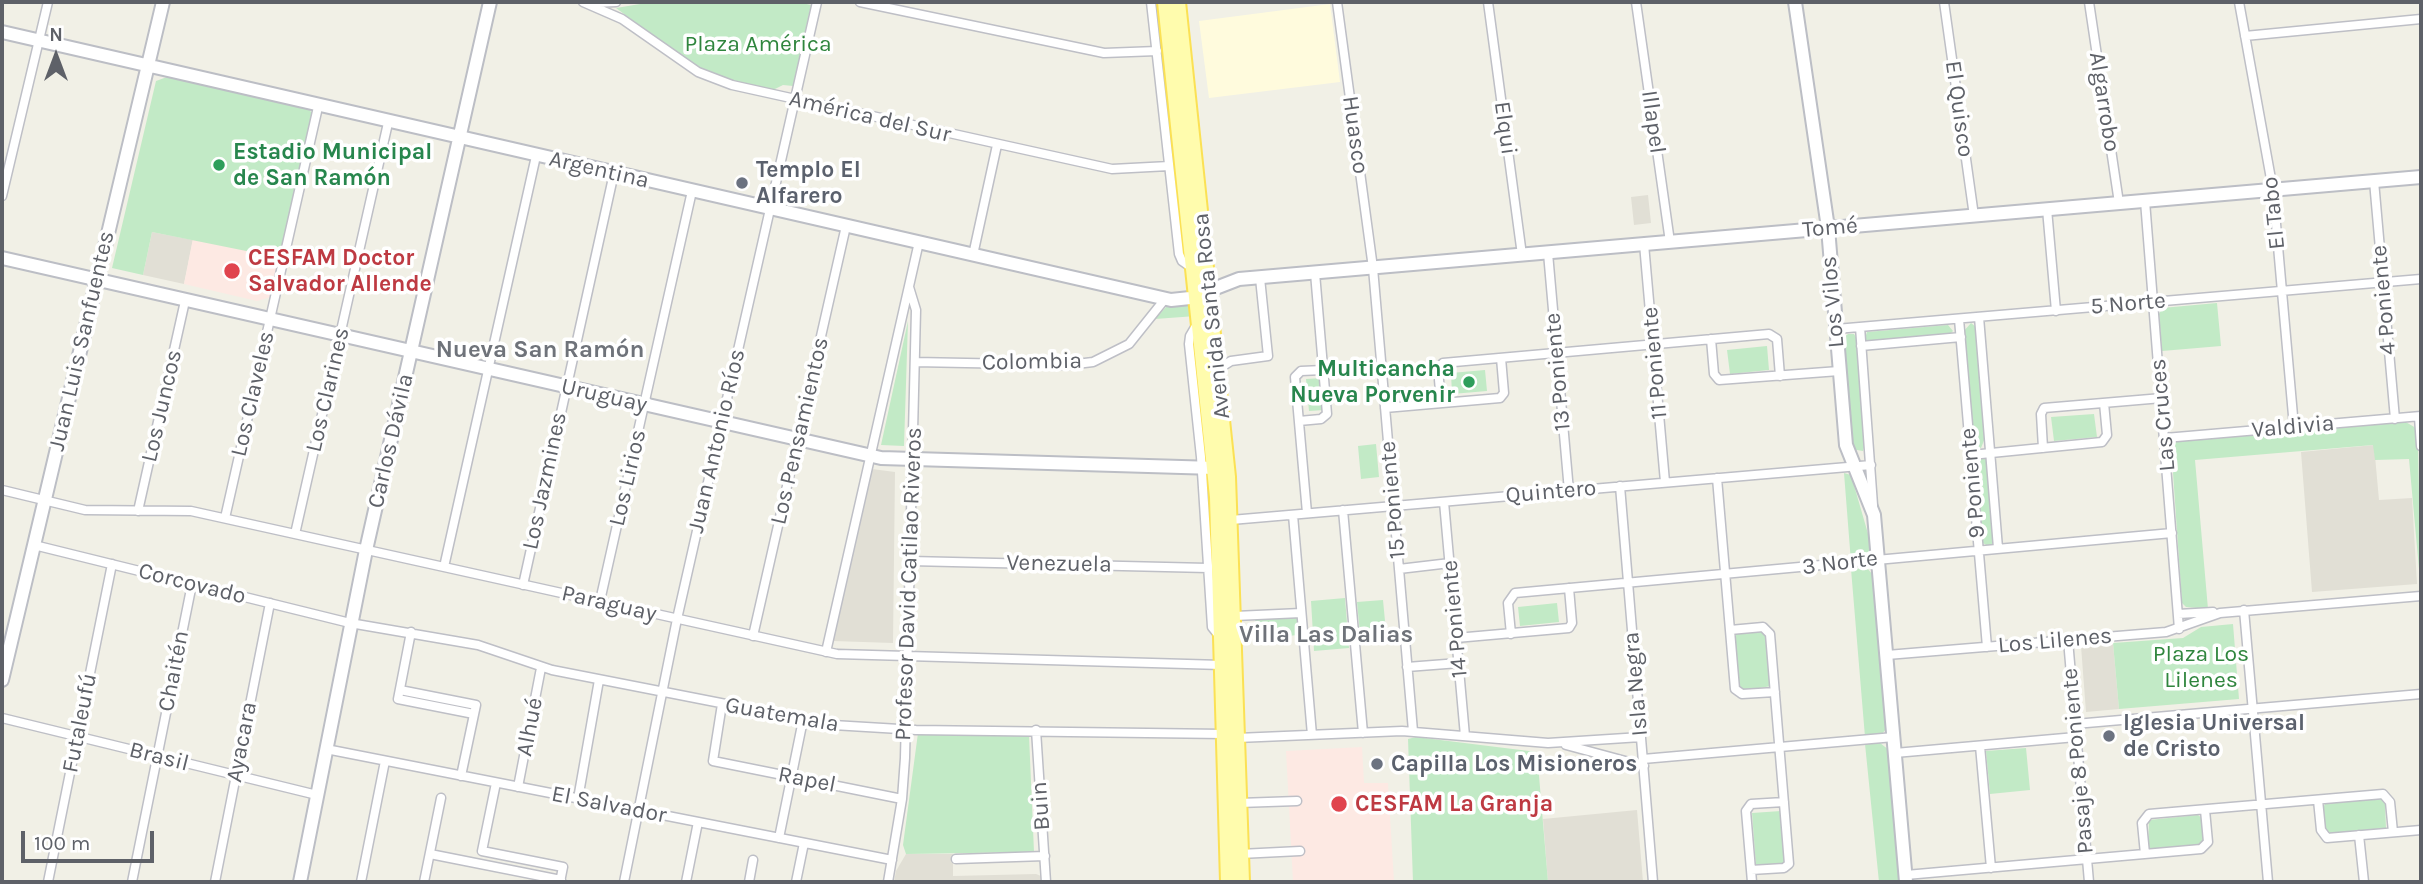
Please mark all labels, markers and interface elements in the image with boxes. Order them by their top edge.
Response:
north arrow [21,21,91,91]
text: N [49,24,63,46]
park label: Plaza América [684,30,832,58]
street label: Algarrobo [2082,50,2126,154]
street label: El Quisco [1939,59,1979,159]
street label: América del Sur [786,85,954,149]
street label: Illapel [1635,89,1671,155]
street label: Huasco [1336,94,1374,176]
street label: Elqui [1488,100,1522,156]
place label: Estadio Municipal de San Ramón [233,138,432,192]
street label: Argentina [546,145,652,195]
place label: Templo El Alfarero [756,156,861,210]
marker: Estadio Municipal de San Ramón [211,157,227,173]
marker: Templo El Alfarero [734,175,750,191]
street label: El Tabo [2256,175,2292,251]
street label: Avenida Santa Rosa [1187,212,1237,420]
street label: Tomé [1801,212,1859,244]
street label: Juan Luis Sanfuentes [43,228,121,454]
place label: CESFAM Doctor Salvador Allende [248,244,432,298]
street label: 4 Poniente [2365,244,2403,356]
street label: Los Vilos [1815,255,1851,349]
marker: CESFAM Doctor Salvador Allende [222,261,242,281]
street label: 5 Norte [2089,287,2167,321]
street label: 11 Poniente [1636,306,1674,420]
street label: 13 Poniente [1539,312,1577,432]
street label: Los Clarines [300,325,356,455]
street label: Los Claveles [225,329,281,459]
street label: Los Pensamientos [765,335,835,527]
district label: Nueva San Ramón [436,336,644,364]
street label: Juan Antonio Ríos [682,346,752,536]
street label: Los Juncos [136,347,188,465]
street label: Colombia [982,347,1082,377]
place label: Multicancha Nueva Porvenir [1290,355,1455,409]
street label: Las Cruces [2144,357,2182,473]
street label: Carlos Dávila [362,371,420,511]
street label: Uruguay [558,373,650,419]
marker: Multicancha Nueva Porvenir [1461,374,1477,390]
street label: Los Jazmines [517,410,573,552]
street label: Valdivia [2251,410,2335,444]
street label: Los Lirios [603,427,653,529]
street label: Profesor David Catilao Riveros [890,427,928,741]
street label: 9 Poniente [1954,427,1992,539]
street label: 15 Poniente [1374,440,1412,560]
street label: Quintero [1504,474,1598,510]
street label: 3 Norte [1801,545,1879,581]
street label: Venezuela [1006,549,1112,579]
street label: Corcovado [135,557,249,611]
street label: 14 Poniente [1436,559,1474,679]
street label: Paraguay [559,580,659,628]
district label: Villa Las Dalias [1239,621,1413,649]
street label: Los Lilenes [1997,622,2113,660]
street label: Chaitén [153,628,195,714]
street label: Isla Negra [1618,631,1654,737]
park label: Plaza Los Lilenes [2153,640,2249,694]
street label: Pasaje 8 Poniente [2056,667,2100,855]
street label: Futaleufú [57,671,103,775]
street label: Guatemala [723,691,841,739]
street label: Alhué [511,695,549,759]
street label: Ayacara [221,699,263,785]
place label: Iglesia Universal de Cristo [2123,709,2305,763]
marker: Iglesia Universal de Cristo [2101,728,2117,744]
street label: Brasil [126,736,192,778]
place label: Capilla Los Misioneros [1391,750,1637,778]
marker: Capilla Los Misioneros [1369,756,1385,772]
street label: Rapel [776,761,838,799]
street label: El Salvador [549,780,669,830]
street label: Buin [1026,781,1056,831]
place label: CESFAM La Granja [1355,790,1553,818]
marker: CESFAM La Granja [1329,794,1349,814]
scale bar [24,818,158,862]
text: 100 m [34,831,91,855]

